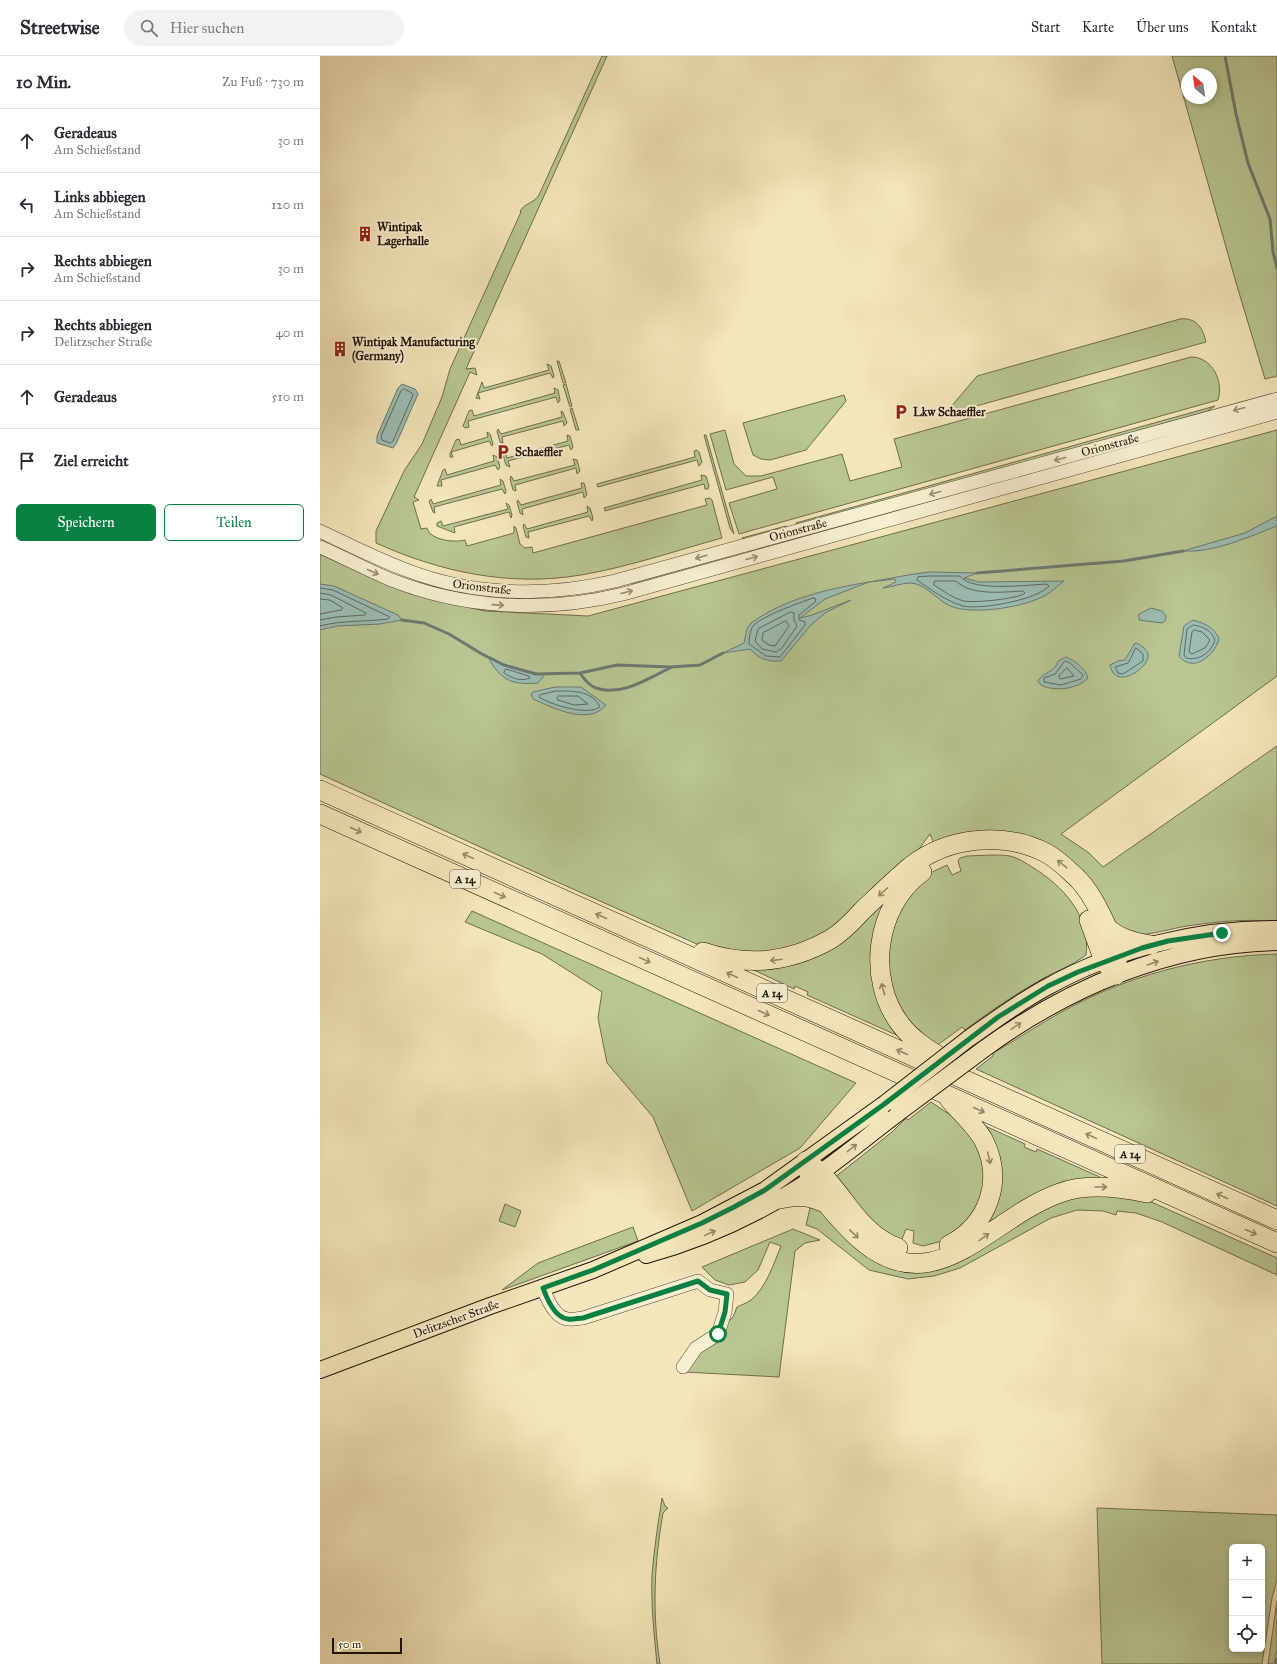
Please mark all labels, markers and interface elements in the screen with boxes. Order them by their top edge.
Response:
search box [124,10,404,46]
text: Streetwise [20,16,100,39]
icon: search [138,17,160,39]
text: Hier suchen [170,19,244,37]
text: Start [1031,19,1060,36]
text: Karte [1082,19,1114,36]
text: Über uns [1136,19,1188,36]
text: Kontakt [1210,19,1257,36]
north arrow [1181,68,1217,104]
text: 10 Min. [16,72,71,93]
text: Zu Fuß · 730 m [222,74,304,90]
text: Geradeaus [54,124,117,142]
icon: ahead [16,130,38,152]
text: 30 m [278,133,304,149]
text: Am Schießstand [54,142,141,158]
text: Links abbiegen [54,188,146,206]
icon: left [16,194,38,216]
text: 120 m [271,197,304,213]
text: Am Schießstand [54,206,141,222]
place label: Wintipak Lagerhalle [377,220,429,249]
building icon: Wintipak Lagerhalle [356,225,374,243]
text: Rechts abbiegen [54,252,152,270]
icon: right [16,258,38,280]
text: 30 m [278,261,304,277]
text: Am Schießstand [54,270,141,286]
text: Rechts abbiegen [54,316,152,334]
icon: right [16,322,38,344]
text: 40 m [275,325,304,341]
text: Delitzscher Straße [54,334,152,350]
place label: Wintipak Manufacturing (Germany) [352,335,475,364]
building icon: Wintipak Manufacturing (Germany) [331,340,349,358]
icon: ahead [16,386,38,408]
text: Geradeaus [54,388,117,406]
text: 510 m [272,389,304,405]
parking icon: Lkw Schaeffler [892,403,910,421]
place label: Lkw Schaeffler [913,405,986,419]
one-way arrow [1233,406,1246,413]
street label: Orionstraße [1080,431,1140,459]
parking icon: Schaeffler [494,443,512,461]
place label: Schaeffler [515,445,563,459]
icon: arrive [16,450,38,472]
text: Ziel erreicht [54,452,129,470]
one-way arrow [1054,456,1067,463]
one-way arrow [928,490,941,497]
button: Speichern [16,504,156,541]
button: Teilen [164,504,304,541]
street label: Orionstraße [768,516,828,544]
one-way arrow [746,553,759,561]
one-way arrow [695,554,708,561]
one-way arrow [367,568,379,576]
street label: Orionstraße [452,576,512,598]
one-way arrow [620,588,633,595]
one-way arrow [491,601,504,608]
one-way arrow [349,827,361,834]
one-way arrow [462,852,474,859]
one-way arrow [1056,860,1067,868]
road number: A 14 [450,870,480,888]
one-way arrow [878,887,888,896]
one-way arrow [493,891,505,899]
one-way arrow [595,912,607,919]
route end [1213,924,1231,942]
one-way arrow [769,956,782,964]
one-way arrow [639,957,651,964]
one-way arrow [1146,959,1159,966]
one-way arrow [727,971,739,978]
one-way arrow [879,983,886,996]
road number: A 14 [757,984,787,1002]
one-way arrow [757,1010,769,1017]
one-way arrow [1010,1022,1021,1030]
one-way arrow [896,1047,908,1055]
one-way arrow [973,1107,985,1114]
one-way arrow [1085,1132,1097,1140]
one-way arrow [847,1144,858,1152]
road number: A 14 [1115,1145,1145,1163]
one-way arrow [986,1151,994,1164]
one-way arrow [1094,1183,1107,1191]
one-way arrow [1216,1191,1228,1199]
one-way arrow [704,1229,716,1237]
one-way arrow [849,1229,859,1239]
one-way arrow [1245,1229,1257,1236]
one-way arrow [979,1233,990,1241]
street label: Delitzscher Straße [411,1297,501,1341]
route start [709,1325,727,1343]
map controls [1229,1544,1265,1652]
button: + [1229,1544,1265,1580]
button: − [1229,1580,1265,1616]
button: locate [1229,1616,1265,1652]
scale bar [332,1636,402,1655]
text: 50 m [338,1638,361,1651]

